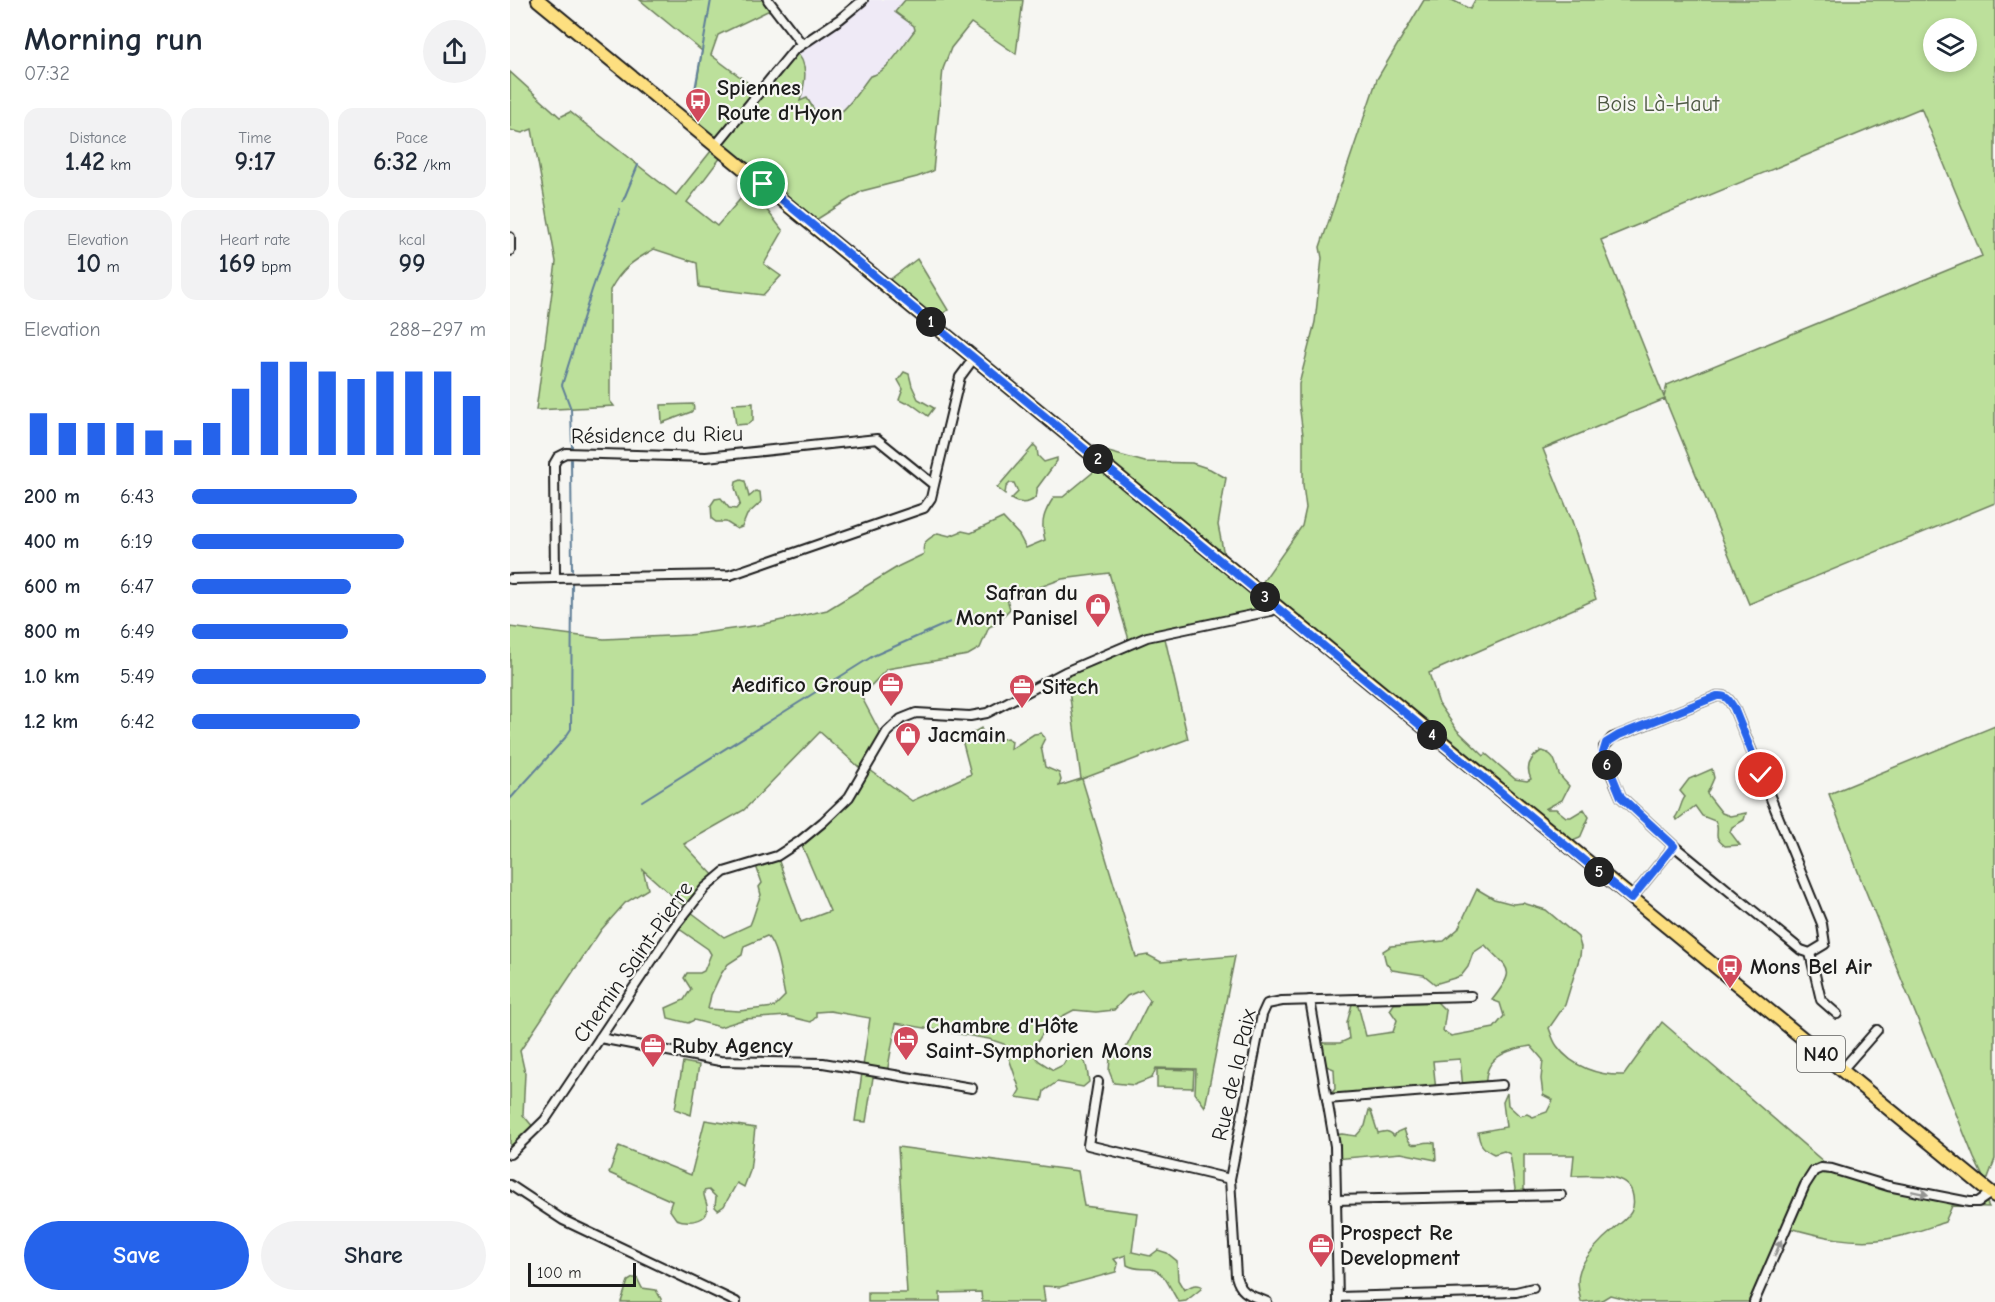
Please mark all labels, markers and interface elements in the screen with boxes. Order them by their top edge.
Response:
map controls [1923,18,1977,72]
button: layers [1923,18,1977,72]
text: Morning run [24,20,203,58]
button: share [423,20,486,83]
text: 07:32 [24,62,70,85]
place label: Spiennes Route d'Hyon [717,75,843,126]
bus stop icon: Spiennes Route d'Hyon [683,86,713,124]
park label: Bois Là-Haut [1597,91,1720,117]
text: Distance [69,129,127,147]
text: Time [238,129,272,147]
text: Pace [396,129,428,147]
text: 1.42 [65,147,105,177]
text: 9:17 [235,147,275,177]
text: 6:32 [373,147,418,177]
text: km [105,156,131,174]
text: /km [418,156,451,174]
pin [737,158,788,209]
icon: arrive [746,167,779,200]
text: Elevation [67,231,129,249]
text: Heart rate [220,231,290,249]
text: kcal [399,231,425,249]
text: 10 [76,249,101,279]
text: 169 [218,249,256,279]
text: 99 [398,249,426,279]
text: m [101,258,120,276]
text: bpm [256,258,292,276]
pin: 1 [916,307,946,337]
text: 1 [928,313,934,331]
text: Elevation [24,318,101,341]
text: 288–297 m [389,318,486,341]
street label: Résidence du Rieu [571,420,743,450]
pin: 2 [1083,444,1113,474]
text: 2 [1094,450,1102,468]
text: 200 m [24,485,80,508]
text: 6:43 [120,485,154,508]
text: 400 m [24,530,79,553]
text: 6:19 [120,530,153,553]
text: 600 m [24,575,80,598]
text: 6:47 [120,575,154,598]
place label: Safran du Mont Panisel [956,580,1078,631]
pin: 3 [1250,582,1280,612]
text: 3 [1261,588,1269,606]
shop icon: Safran du Mont Panisel [1083,591,1113,629]
text: 800 m [24,620,80,643]
text: 6:49 [120,620,155,643]
text: 1.0 km [24,665,80,688]
text: 5:49 [120,665,155,688]
office icon: Aedifico Group [876,670,906,708]
place label: Aedifico Group [732,672,872,698]
office icon: Sitech [1007,672,1037,710]
place label: Sitech [1042,674,1099,700]
text: 1.2 km [24,710,78,733]
text: 6:42 [120,710,155,733]
shop icon: Jacmain [893,720,923,758]
pin: 4 [1417,720,1447,750]
place label: Jacmain [928,722,1006,748]
text: 4 [1428,726,1436,744]
pin [1735,749,1786,800]
pin: 6 [1592,750,1622,780]
text: 6 [1603,756,1611,774]
icon: check [1744,758,1777,791]
pin: 5 [1584,857,1614,887]
text: 5 [1595,863,1603,881]
street label: Chemin Saint-Pierre [568,876,698,1048]
bus stop icon: Mons Bel Air [1715,952,1745,990]
place label: Mons Bel Air [1750,954,1872,980]
street label: Rue de la Paix [1206,1006,1262,1143]
place label: Chambre d'Hôte Saint-Symphorien Mons [926,1013,1152,1064]
hotel icon: Chambre d'Hôte Saint-Symphorien Mons [891,1024,921,1062]
office icon: Ruby Agency [638,1031,668,1069]
place label: Ruby Agency [672,1033,794,1059]
road number: N40 [1797,1036,1845,1072]
one-way arrow [1910,1188,1929,1198]
place label: Prospect Re Development [1340,1220,1461,1271]
button: Save [24,1221,249,1290]
button: Share [261,1221,486,1290]
office icon: Prospect Re Development [1306,1231,1336,1269]
one-way arrow [1773,1239,1783,1257]
scale bar [528,1260,636,1288]
text: 100 m [537,1264,581,1282]

